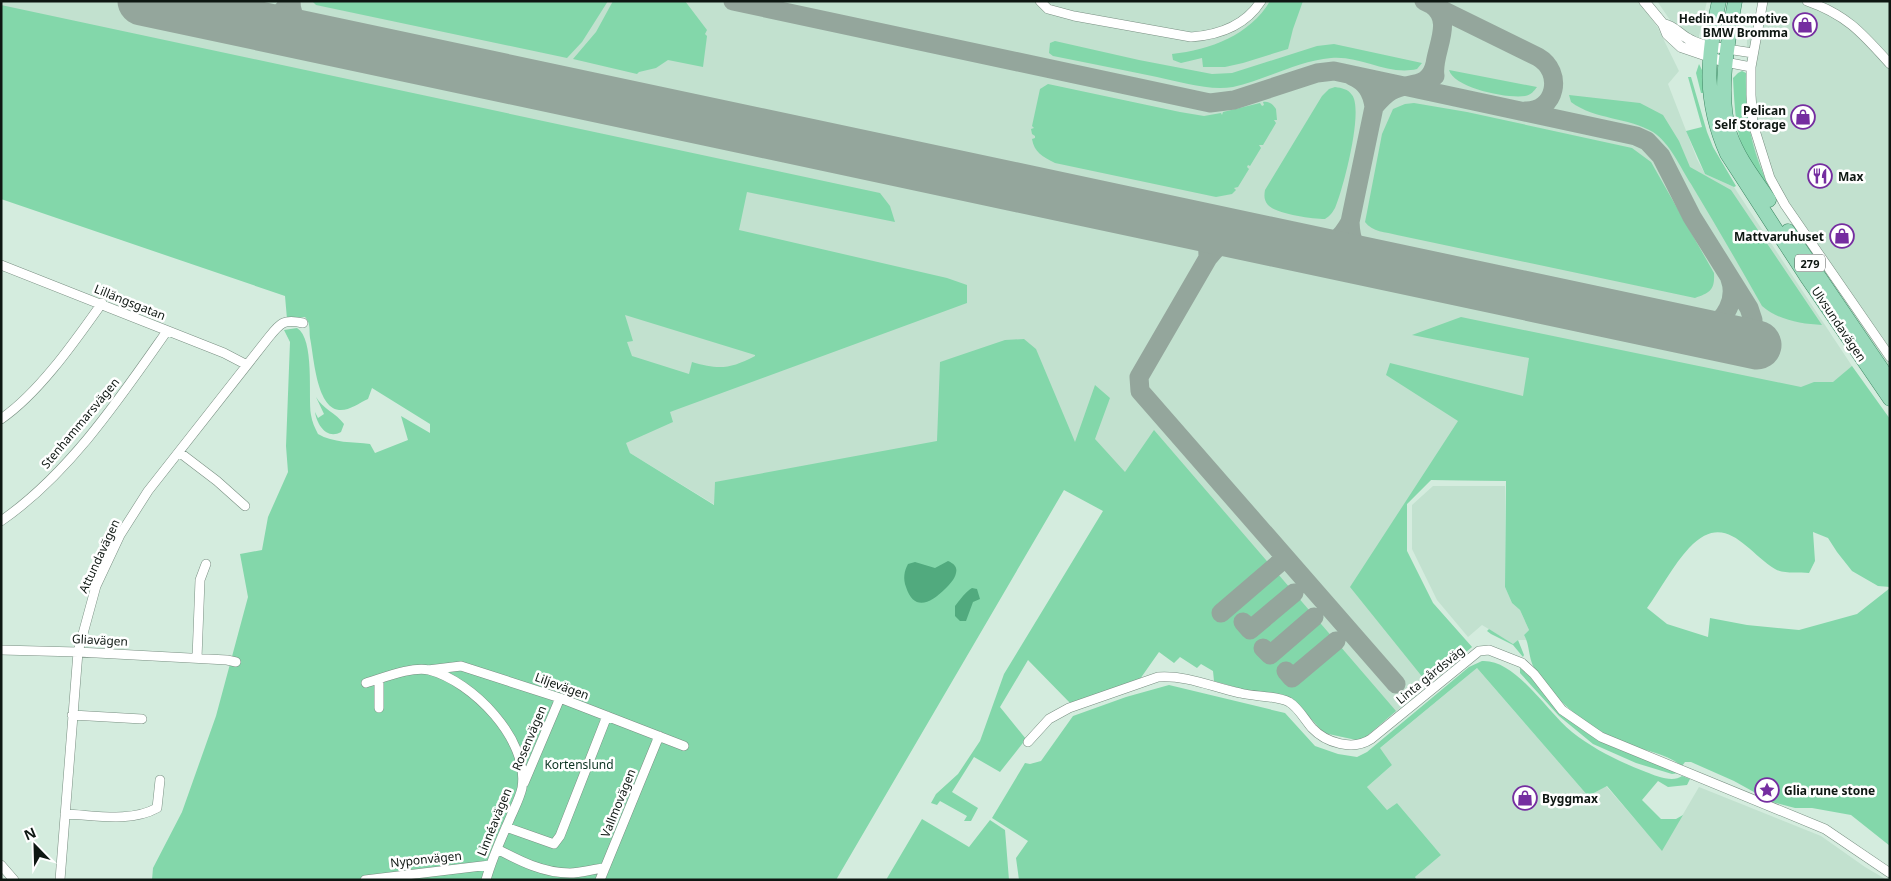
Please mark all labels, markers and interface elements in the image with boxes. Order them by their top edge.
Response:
place label: Hedin Automotive BMW Bromma [1679,10,1788,41]
shop icon: Hedin Automotive BMW Bromma [1792,12,1818,38]
place label: Pelican Self Storage [1715,102,1786,133]
shop icon: Pelican Self Storage [1790,104,1816,130]
restaurant icon: Max [1807,163,1833,189]
place label: Max [1838,168,1864,185]
shop icon: Mattvaruhuset [1829,223,1855,249]
place label: Mattvaruhuset [1734,228,1824,245]
road number: 279 [1795,254,1825,272]
street label: Lillängsgatan [92,280,168,324]
street label: Ulvsundavägen [1808,283,1870,365]
street label: Stenhammarsvägen [37,374,123,472]
street label: Attundavägen [74,516,124,596]
street label: Gliavägen [72,630,128,650]
street label: Linta gårdsväg [1392,642,1468,708]
street label: Liljevägen [533,668,591,704]
street label: Rosenvägen [508,703,550,773]
park label: Kortenslund [544,756,614,773]
street label: Vallmovägen [597,766,639,840]
place icon: Glia rune stone [1754,777,1780,803]
place label: Glia rune stone [1784,782,1875,799]
street label: Linnéavägen [473,785,515,859]
shop icon: Byggmax [1512,785,1538,811]
place label: Byggmax [1542,790,1598,807]
north arrow [10,821,60,871]
text: N [21,823,39,845]
street label: Nyponvägen [389,847,463,871]

